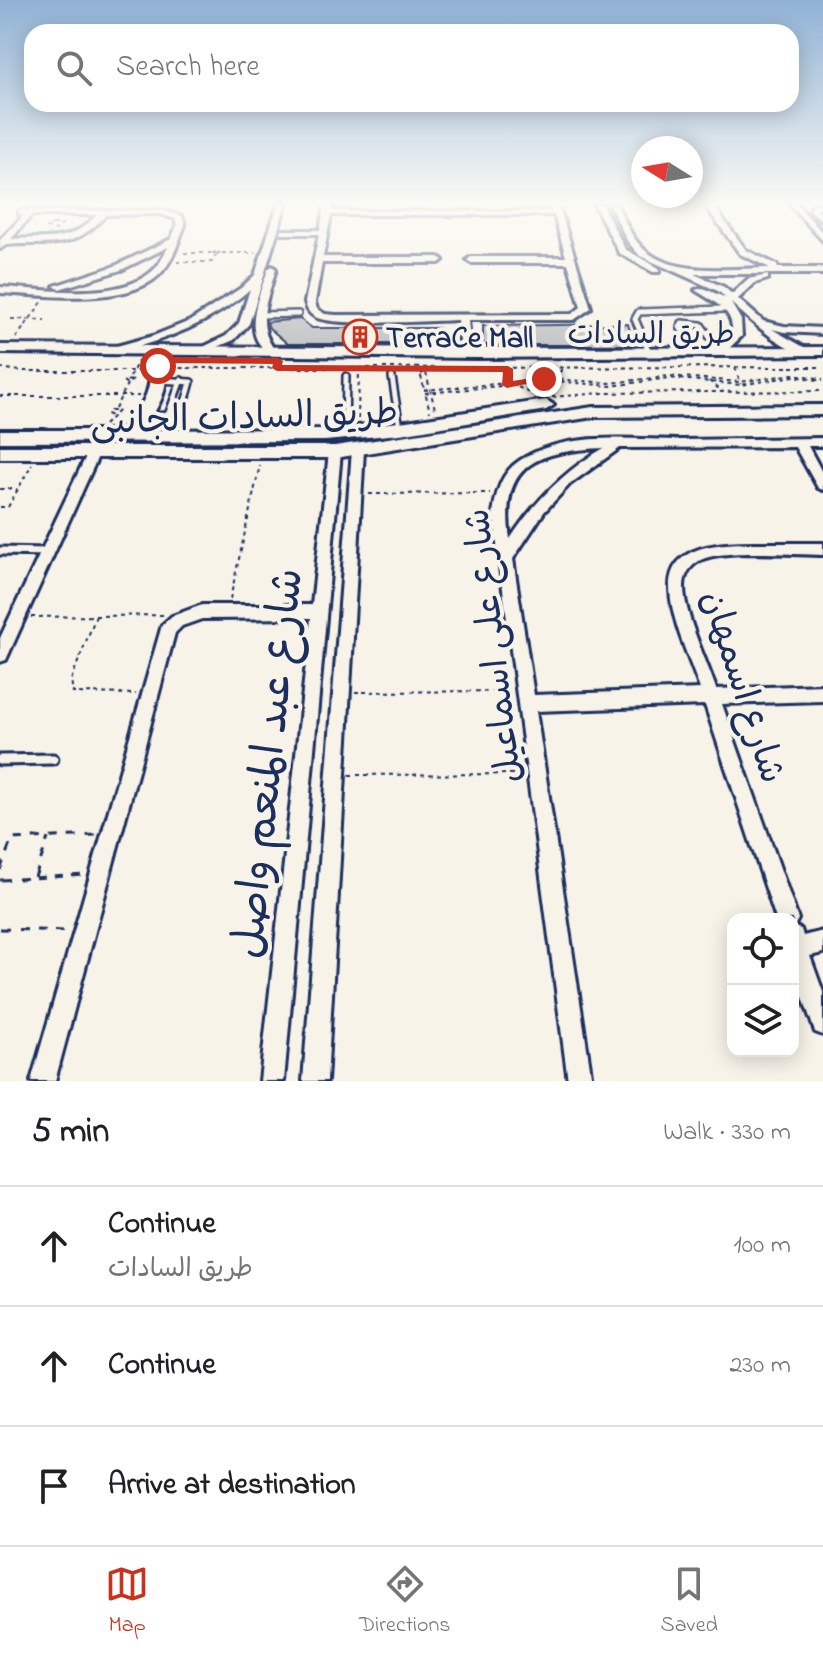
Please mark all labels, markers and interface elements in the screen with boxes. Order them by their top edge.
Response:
search box [24,24,799,112]
icon: search [52,46,96,90]
text: Search here [116,46,260,90]
north arrow [631,136,703,208]
street label: طريق السادات [567,314,735,358]
building icon: TerraCe Mall [341,318,379,356]
place label: TerraCe Mall [386,318,533,362]
route start [140,348,176,384]
route end [526,361,562,397]
street label: طريق السادات الجانبى [89,388,399,451]
street label: شارع على اسماعيل [452,505,539,786]
street label: شارع عبد المنعم واصل [218,565,322,962]
street label: شارع اسمهان [685,584,797,791]
map controls [727,913,799,1057]
button: locate [727,913,799,985]
button: layers [727,985,799,1057]
text: 5 min [32,1108,109,1158]
text: Walk · 330 m [663,1114,791,1152]
text: Continue [108,1203,216,1247]
icon: ahead [32,1224,76,1268]
text: 100 m [734,1227,791,1265]
text: طريق السادات [108,1251,253,1289]
icon: ahead [32,1344,76,1388]
text: Continue [108,1344,216,1388]
text: 230 m [729,1347,791,1385]
icon: arrive [32,1464,76,1508]
text: Arrive at destination [108,1464,356,1508]
tab: Map [105,1562,149,1642]
tab: Directions [359,1562,450,1642]
tab: Saved [661,1562,718,1642]

